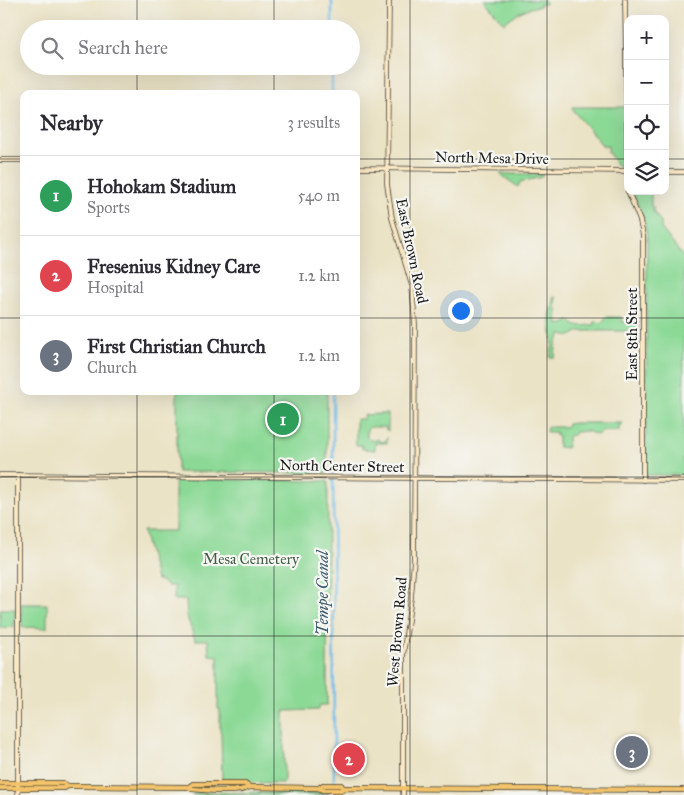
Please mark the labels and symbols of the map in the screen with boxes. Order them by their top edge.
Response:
street label: North Mesa Drive [435,148,549,168]
street label: East Brown Road [392,197,432,306]
street label: East 8th Street [623,287,641,381]
your location [448,298,474,324]
pin: 1 [267,400,299,438]
street label: North Center Street [279,456,405,476]
water label: Tempe Canal [313,549,333,635]
park label: Mesa Cemetery [203,550,300,568]
street label: West Brown Road [383,576,411,688]
pin: 3 [616,733,648,771]
pin: 2 [333,740,365,778]

